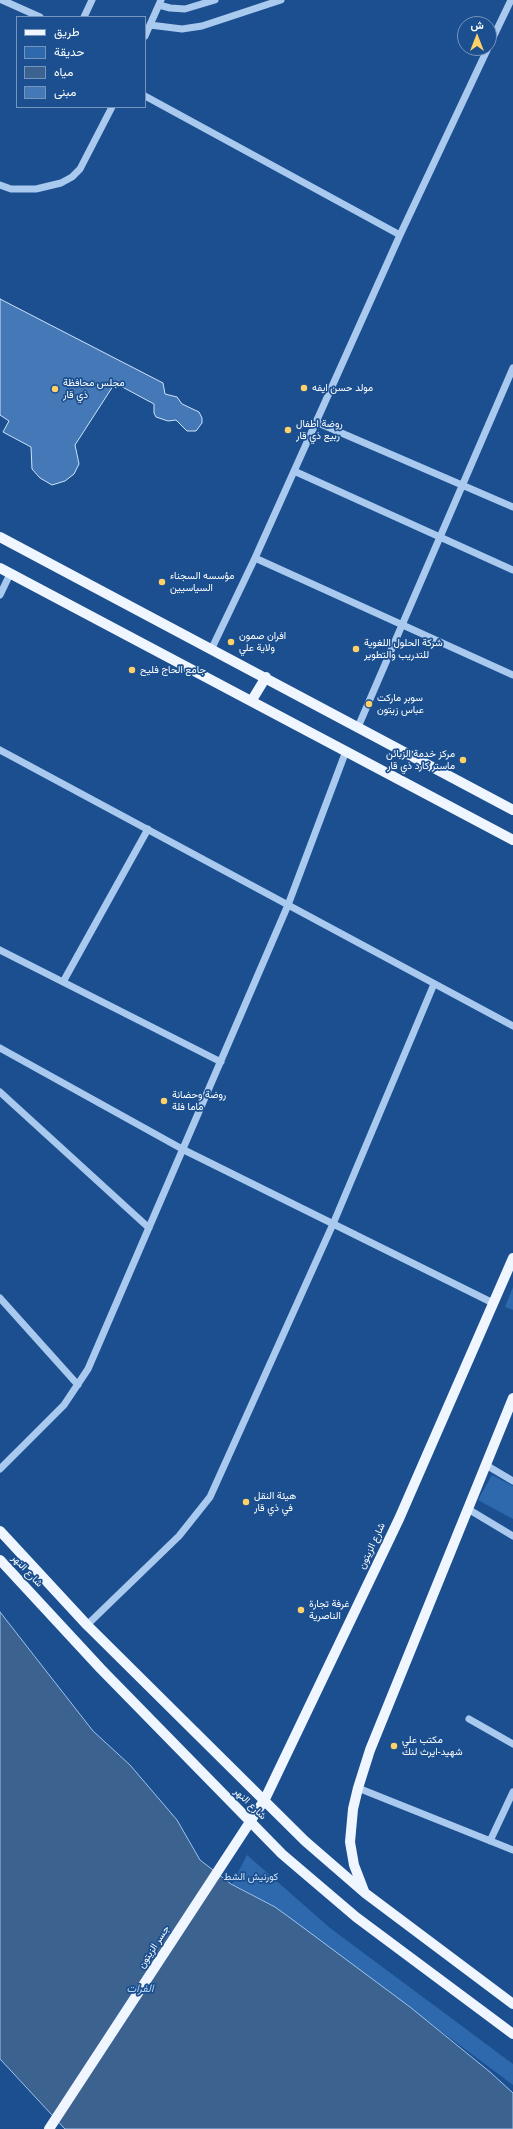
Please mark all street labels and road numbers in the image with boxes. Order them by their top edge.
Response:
street label: شارع الزيتون [356,1521,388,1571]
street label: شارع النهر [9,1552,45,1590]
street label: شارع النهر [231,1786,269,1822]
street label: جسر الزيتون [136,1923,172,1971]

